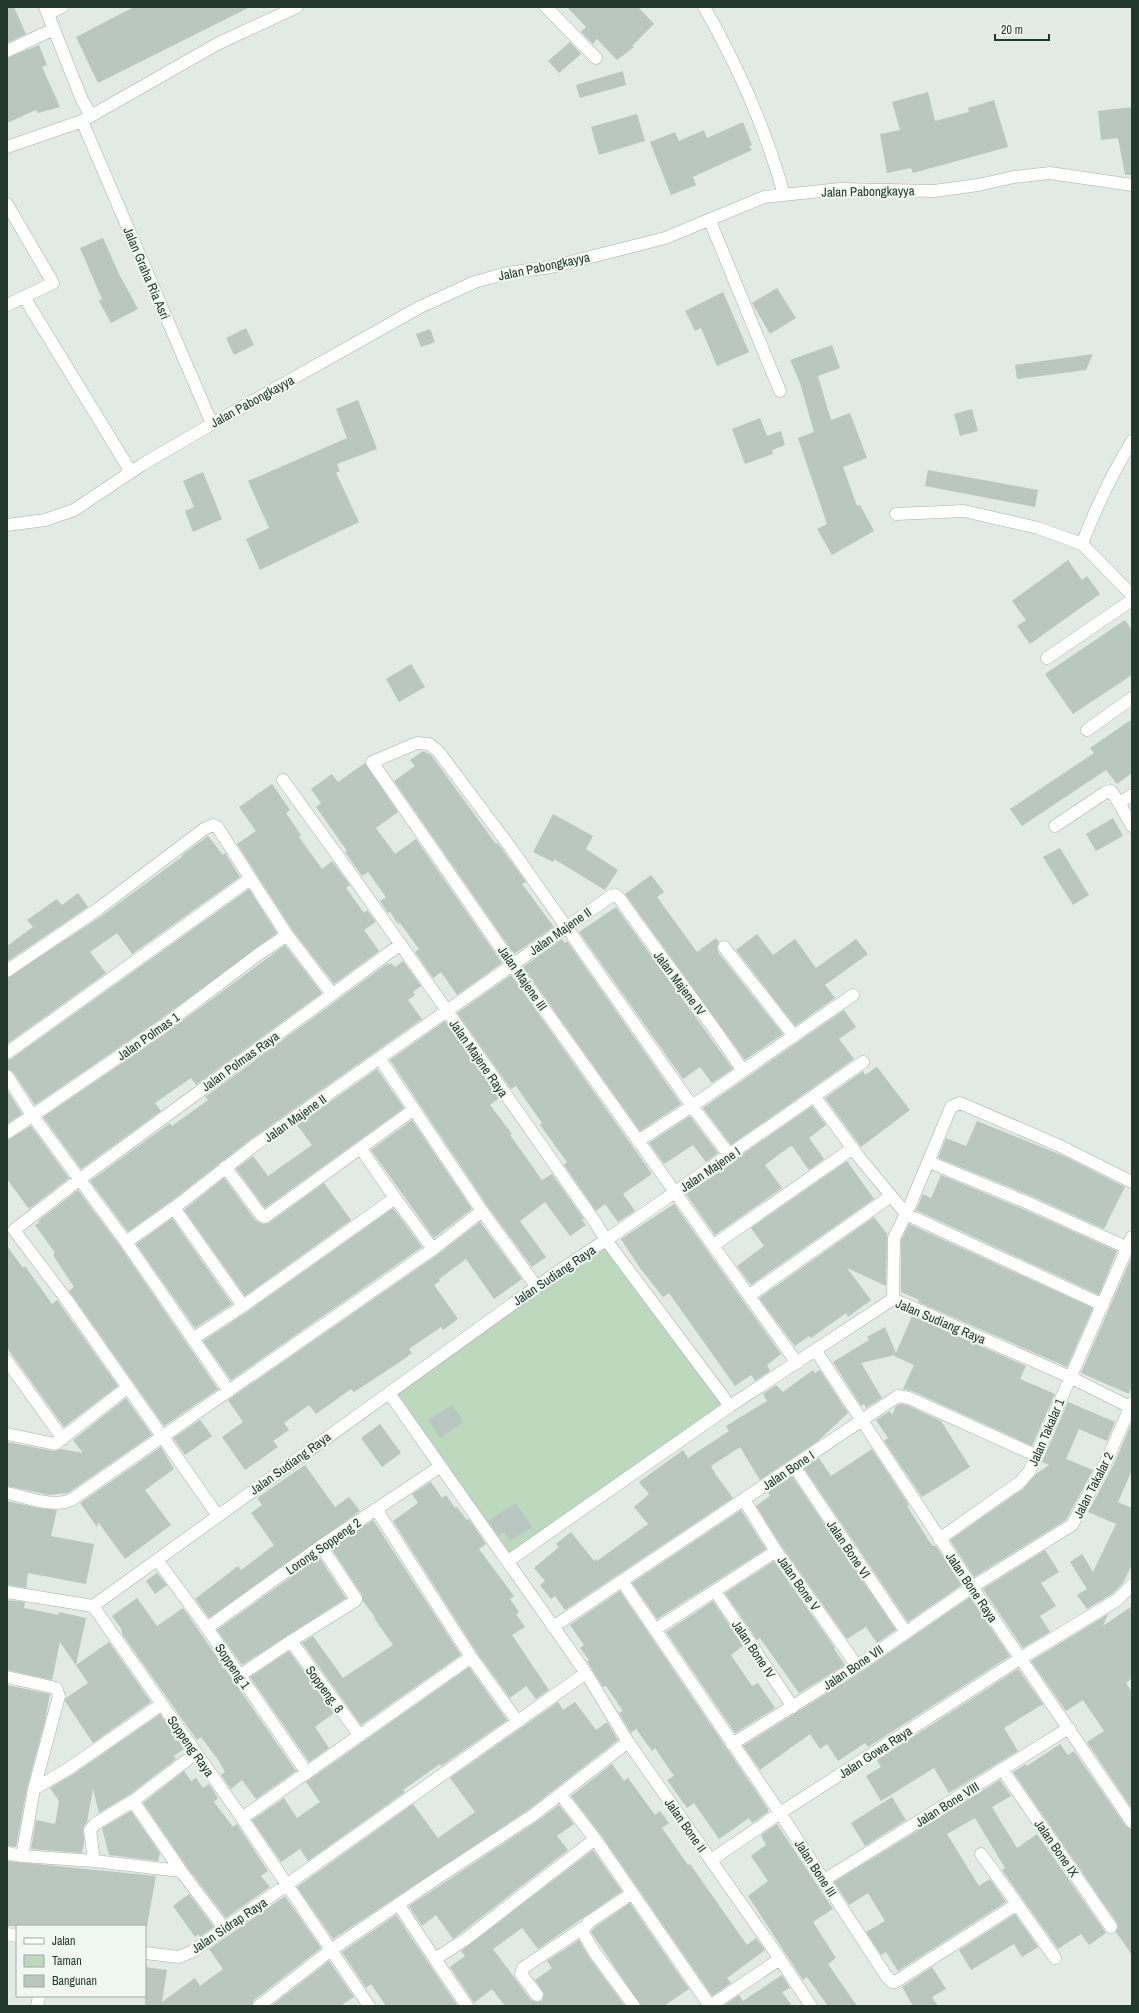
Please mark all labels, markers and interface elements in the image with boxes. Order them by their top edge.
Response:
scale bar [995,16,1049,42]
text: 20 m [1001,22,1023,38]
street label: Jalan Pabongkayya [821,182,915,201]
street label: Jalan Graha Ria Asri [119,224,174,322]
street label: Jalan Pabongkayya [497,248,591,284]
street label: Jalan Pabongkayya [207,371,297,431]
street label: Jalan Majene II [526,904,595,959]
street label: Jalan Majene III [494,943,551,1014]
street label: Jalan Majene IV [650,948,709,1019]
street label: Jalan Polmas 1 [114,1009,183,1064]
street label: Jalan Majene Raya [445,1016,512,1101]
street label: Jalan Polmas Raya [198,1028,282,1095]
street label: Jalan Majene II [261,1091,330,1146]
street label: Jalan Majene I [677,1143,744,1196]
street label: Jalan Sudiang Raya [510,1241,599,1309]
street label: Jalan Sudiang Raya [893,1295,988,1348]
street label: Jalan Takalar 1 [1025,1396,1068,1469]
street label: Jalan Sudiang Raya [246,1428,334,1498]
street label: Jalan Bone I [759,1447,818,1494]
street label: Jalan Takalar 2 [1070,1449,1117,1521]
street label: Lorong Soppeng 2 [282,1514,364,1579]
street label: Jalan Bone VI [823,1517,874,1582]
street label: Jalan Bone Raya [942,1549,1001,1626]
street label: Jalan Bone V [773,1552,824,1614]
street label: Jalan Bone IV [728,1617,779,1682]
street label: Soppeng 1 [211,1640,254,1692]
street label: Jalan Bone VII [820,1641,887,1694]
street label: Soppeng. 8 [302,1662,348,1716]
street label: Soppeng Raya [163,1713,218,1780]
street label: Jalan Gowa Raya [835,1722,915,1782]
street label: Jalan Bone VIII [912,1778,982,1831]
street label: Jalan Bone II [661,1795,710,1856]
street label: Jalan Bone IX [1031,1816,1083,1881]
street label: Jalan Bone III [791,1836,840,1900]
street label: Jalan Sidrap Raya [188,1894,270,1957]
legend [16,1925,146,1997]
text: Jalan [52,1933,76,1949]
text: Taman [52,1953,82,1969]
text: Bangunan [52,1973,97,1989]

